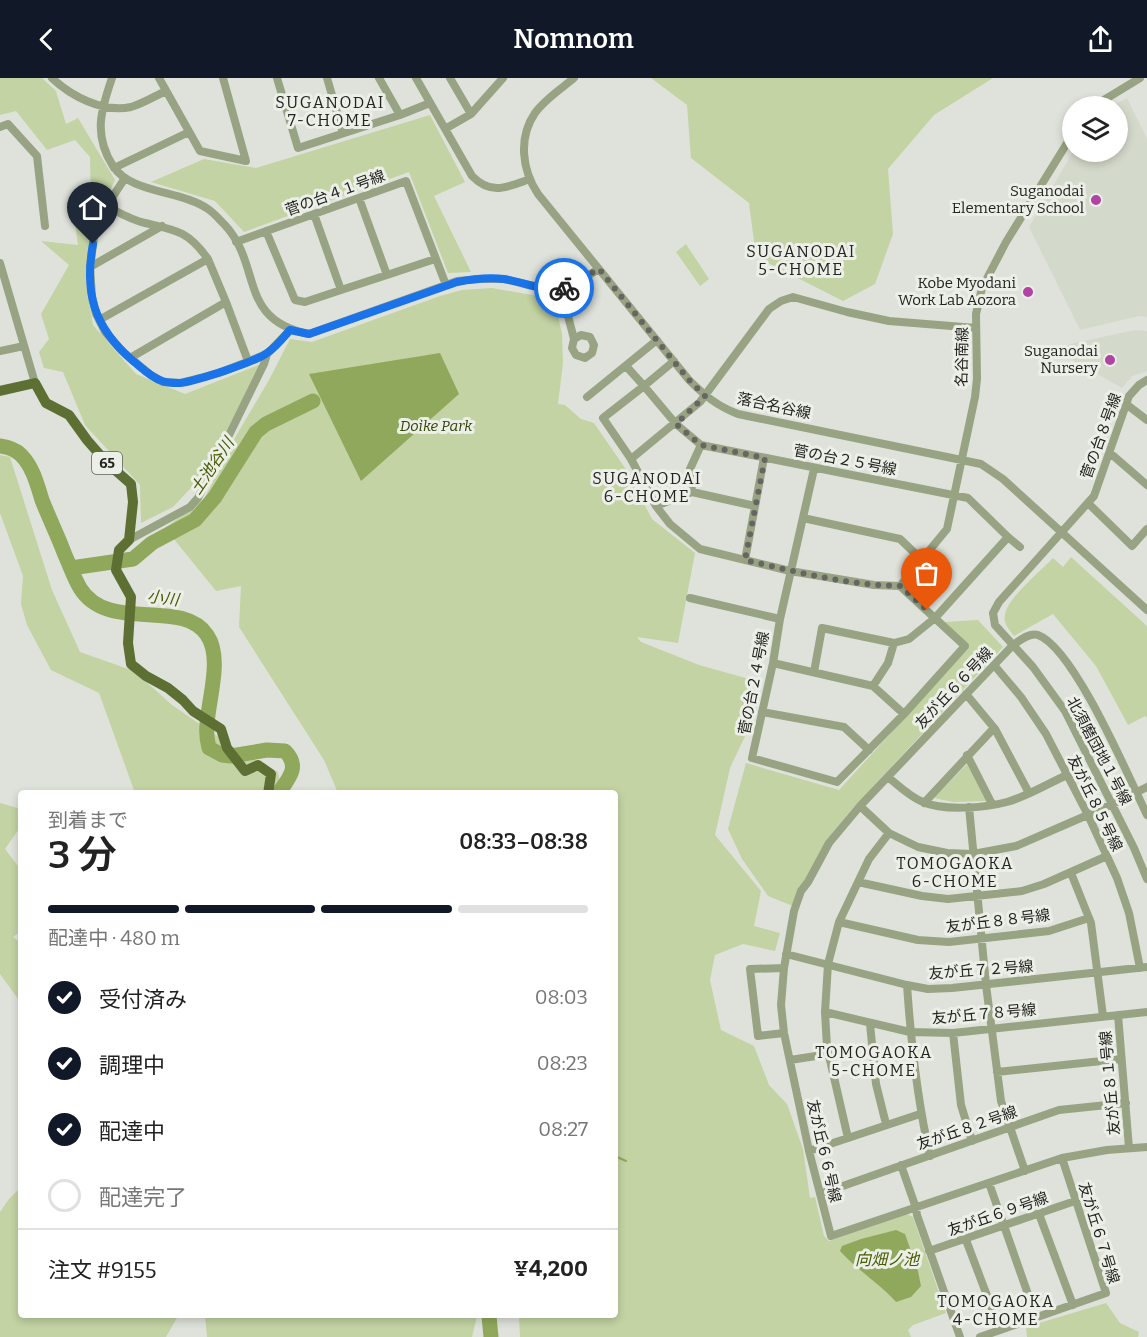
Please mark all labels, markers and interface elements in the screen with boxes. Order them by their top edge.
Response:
icon: back [30,23,63,56]
text: Nomnom [513,23,634,55]
icon: share [1084,23,1117,56]
district label: SUGANODAI 7-CHOME [275,93,385,130]
map controls [1062,96,1128,162]
button: layers [1062,96,1128,162]
street label: 菅の台４１号線 [283,167,387,219]
pin [67,182,118,244]
place label: Suganodai Elementary School [952,182,1085,217]
icon: home [76,191,109,224]
marker: Suganodai Elementary School [1089,193,1103,207]
district label: SUGANODAI 5-CHOME [746,242,856,279]
courier [534,258,594,318]
icon: bike [548,272,581,305]
place label: Kobe Myodani Work Lab Aozora [898,274,1017,309]
marker: Kobe Myodani Work Lab Aozora [1021,285,1035,299]
street label: 名谷南線 [952,327,972,387]
place label: Suganodai Nursery [1024,342,1099,377]
marker: Suganodai Nursery [1103,353,1117,367]
street label: 落合名谷線 [735,389,813,423]
street label: 菅の台８号線 [1077,391,1125,481]
park label: Doike Park [400,417,473,435]
water label: 土池谷川 [186,433,239,498]
street label: 菅の台２５号線 [792,441,898,479]
road number: 65 [92,452,122,474]
district label: SUGANODAI 6-CHOME [592,469,702,506]
pin [901,548,952,610]
icon: bag [910,557,943,590]
water label: 小川 [146,587,182,610]
street label: 菅の台２４号線 [735,630,773,736]
street label: 友が丘６６号線 [912,643,996,733]
street label: 北須磨団地１号線 [1063,694,1135,808]
street label: 友が丘８５号線 [1064,752,1126,854]
text: 到着まで [48,808,128,832]
text: 08:33–08:38 [459,828,588,855]
text: 3 分 [48,832,117,878]
district label: TOMOGAOKA 6-CHOME [896,854,1014,891]
street label: 友が丘８８号線 [945,906,1051,936]
text: 配達中 · 480 m [48,926,180,950]
street label: 友が丘７２号線 [928,957,1034,983]
icon: check [48,981,81,1014]
text: 08:03 [535,985,588,1009]
text: 受付済み [99,986,187,1013]
street label: 友が丘７８号線 [931,1000,1037,1028]
street label: 友が丘８１号線 [1096,1030,1124,1136]
district label: TOMOGAOKA 5-CHOME [815,1043,933,1080]
icon: check [48,1047,81,1080]
text: 08:23 [537,1051,588,1075]
text: 調理中 [99,1052,165,1079]
street label: 友が丘６６号線 [803,1098,845,1204]
street label: 友が丘８２号線 [914,1102,1020,1154]
icon: check [48,1113,81,1146]
text: 08:27 [538,1117,588,1141]
text: 配達中 [99,1118,165,1145]
street label: 友が丘６７号線 [1075,1180,1123,1286]
text: 配達完了 [99,1184,187,1211]
street label: 友が丘６９号線 [945,1188,1051,1240]
water label: 向畑ノ池 [855,1250,921,1269]
text: ¥4,200 [514,1255,588,1282]
text: 注文 #9155 [48,1257,156,1284]
district label: TOMOGAOKA 4-CHOME [937,1292,1055,1329]

